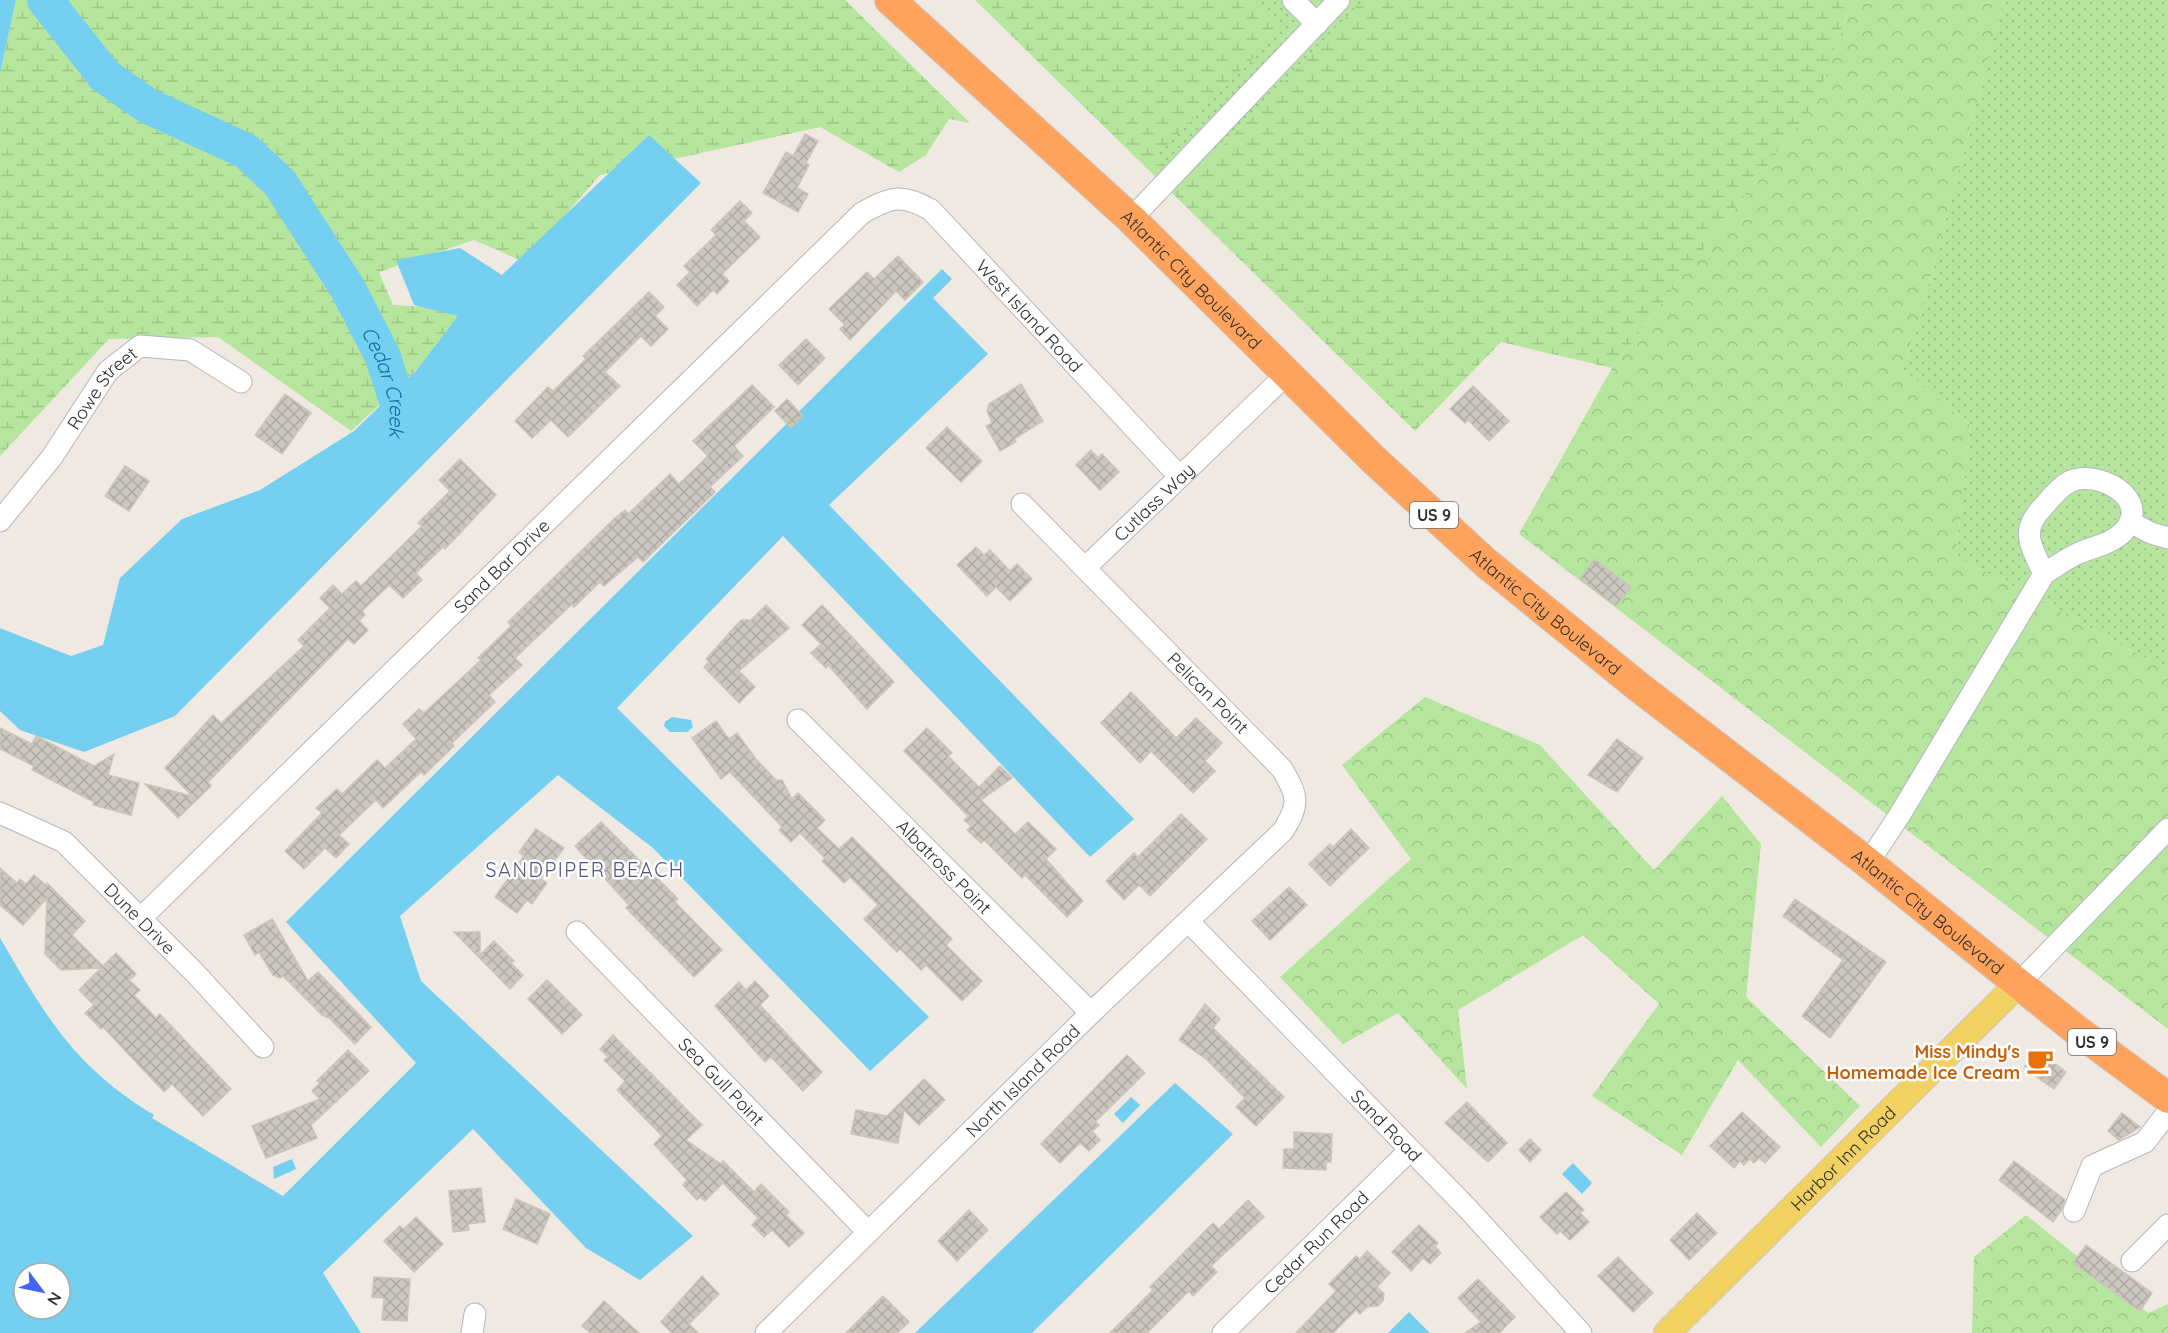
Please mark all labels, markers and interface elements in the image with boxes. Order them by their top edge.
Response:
street label: Atlantic City Boulevard [1116,204,1267,354]
street label: West Island Road [971,255,1088,377]
water label: Cedar Creek [357,322,411,440]
street label: Rowe Street [62,341,141,434]
street label: Cutlass Way [1109,458,1199,546]
road number: US 9 [1410,502,1458,528]
street label: Sand Bar Drive [449,514,554,618]
street label: Atlantic City Boulevard [1465,543,1626,680]
street label: Pelican Point [1162,647,1254,739]
street label: Albatross Point [892,814,997,919]
street label: Atlantic City Boulevard [1847,843,2009,979]
district label: SANDPIPER BEACH [485,857,685,882]
street label: Dune Drive [100,878,181,959]
street label: North Island Road [961,1019,1084,1142]
road number: US 9 [2068,1029,2116,1055]
street label: Sea Gull Point [674,1032,770,1130]
place label: Miss Mindy's Homemade Ice Cream [1826,1040,2020,1084]
cafe icon: Miss Mindy's Homemade Ice Cream [2025,1046,2055,1076]
street label: Sand Road [1346,1084,1427,1166]
street label: Harbor Inn Road [1785,1101,1900,1215]
street label: Cedar Run Road [1259,1186,1373,1298]
north arrow [12,1261,72,1321]
text: N [43,1289,66,1309]

